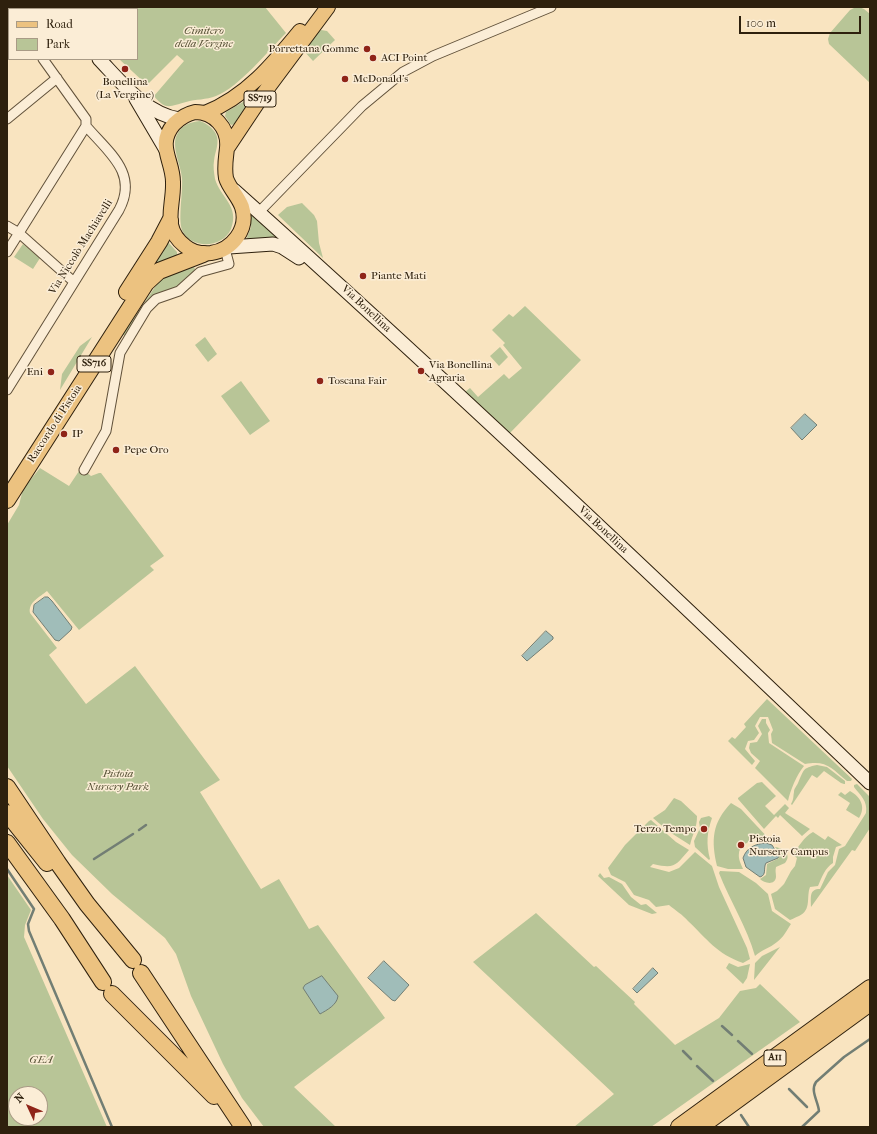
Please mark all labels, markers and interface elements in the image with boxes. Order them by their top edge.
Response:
legend [8,8,138,60]
scale bar [741,8,863,34]
text: 100 m [746,16,776,30]
text: Road [46,17,73,31]
park label: Cimitero della Vergine [175,24,233,50]
text: Park [46,37,70,51]
place label: Porrettana Gomme [269,42,359,56]
marker: Porrettana Gomme [362,44,372,54]
place label: ACI Point [381,51,427,65]
marker: ACI Point [368,53,378,63]
marker: Bonellina (La Vergine) [120,64,130,74]
place label: McDonald's [353,72,408,86]
marker: McDonald's [340,74,350,84]
place label: Bonellina (La Vergine) [96,75,154,101]
road number: SS719 [244,91,276,107]
street label: Via Niccolò Machiavelli [46,197,116,297]
place label: Piante Mati [371,269,426,283]
marker: Piante Mati [358,271,368,281]
street label: Via Bonellina [338,283,394,335]
road number: SS716 [77,356,111,372]
place label: Via Bonellina Agraria [429,358,492,384]
place label: Eni [27,365,43,379]
marker: Via Bonellina Agraria [416,366,426,376]
marker: Eni [46,367,56,377]
place label: Toscana Fair [328,374,387,388]
marker: Toscana Fair [315,376,325,386]
street label: Raccordo di Pistoia [25,383,85,465]
place label: IP [72,427,83,441]
marker: IP [59,429,69,439]
place label: Pepe Oro [124,443,168,457]
marker: Pepe Oro [111,445,121,455]
street label: Via Bonellina [575,504,631,556]
park label: Pistoia Nursery Park [87,767,149,793]
place label: Terzo Tempo [634,822,696,836]
marker: Terzo Tempo [699,824,709,834]
place label: Pistoia Nursery Campus [749,832,828,858]
marker: Pistoia Nursery Campus [736,840,746,850]
road number: A11 [764,1050,786,1066]
park label: GEA [29,1053,53,1067]
north arrow [8,1086,48,1126]
text: N [12,1090,27,1106]

